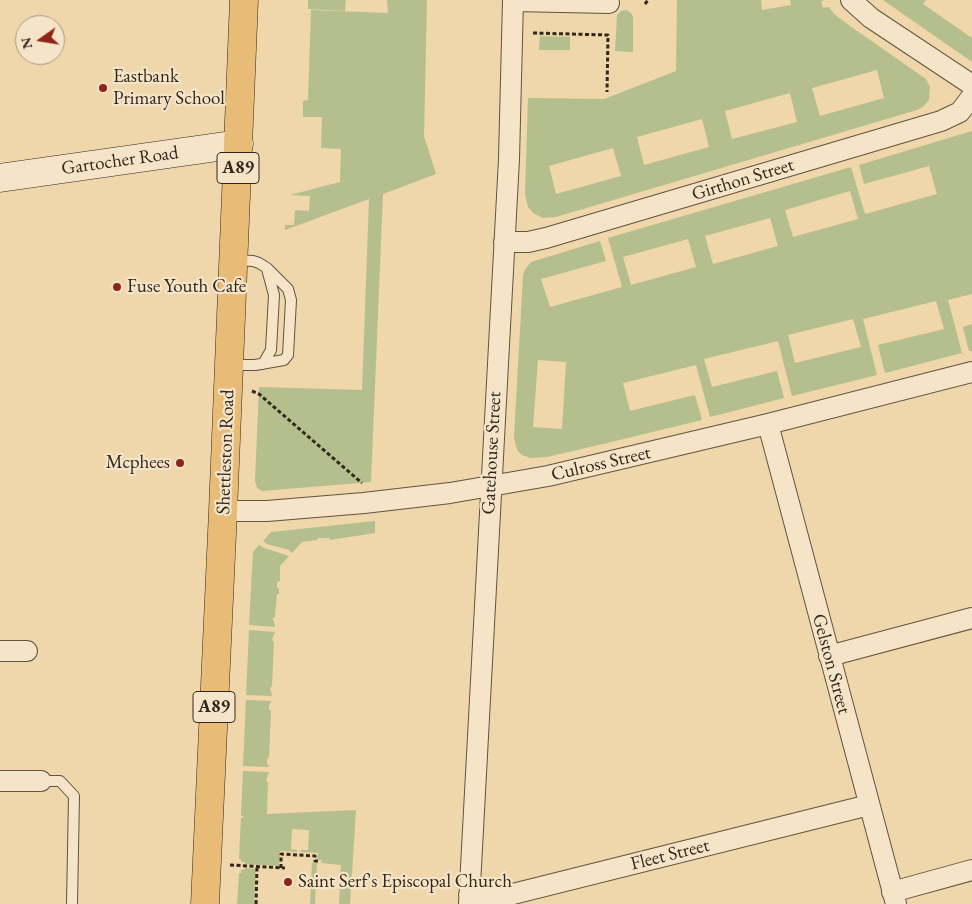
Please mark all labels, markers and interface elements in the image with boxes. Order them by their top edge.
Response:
north arrow [15,15,65,65]
text: N [16,36,36,51]
place label: Eastbank Primary School [113,66,225,110]
marker: Eastbank Primary School [97,82,109,94]
street label: Gartocher Road [60,142,180,180]
road number: A89 [217,152,259,184]
street label: Girthon Street [689,154,797,206]
place label: Fuse Youth Cafe [127,276,246,298]
marker: Fuse Youth Cafe [111,281,123,293]
street label: Shettleston Road [212,389,240,515]
street label: Gatehouse Street [477,391,507,515]
street label: Culross Street [549,441,653,487]
place label: Mcphees [106,452,170,474]
marker: Mcphees [174,457,186,469]
street label: Gelston Street [807,611,855,717]
road number: A89 [193,692,235,722]
street label: Fleet Street [628,834,712,876]
place label: Saint Serf's Episcopal Church [298,871,512,893]
marker: Saint Serf's Episcopal Church [282,876,294,888]

